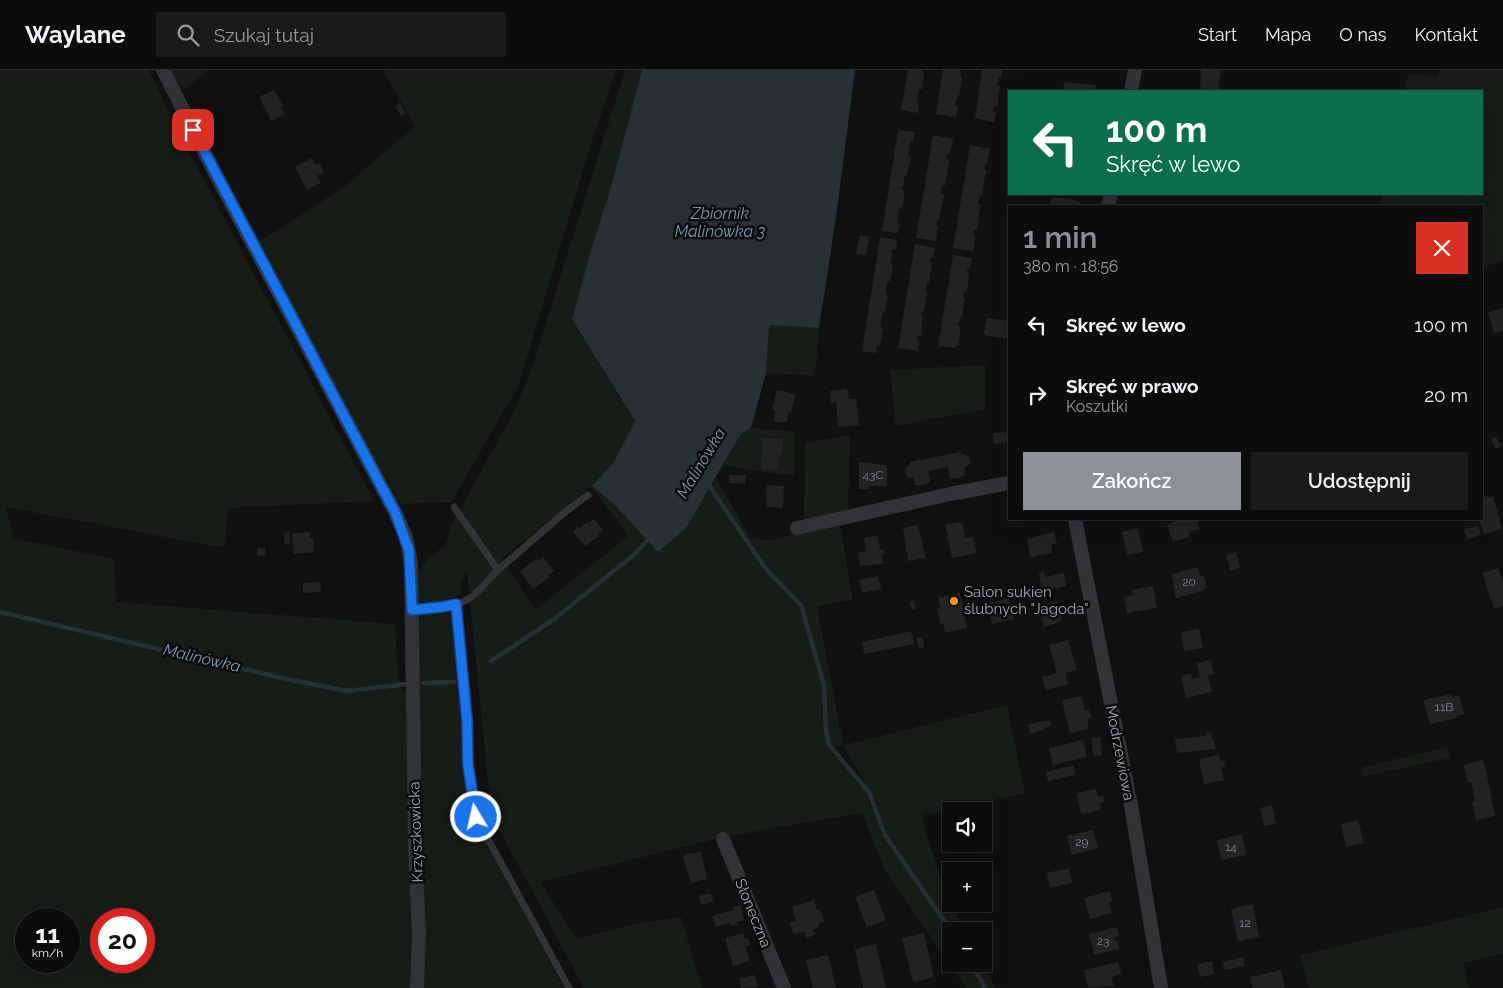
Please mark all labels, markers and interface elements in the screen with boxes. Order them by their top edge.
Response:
search box [156,12,506,57]
text: Waylane [25,20,126,49]
icon: search [174,21,202,49]
text: Szukaj tutaj [214,24,314,46]
text: Start [1198,24,1237,45]
text: Mapa [1265,24,1311,45]
text: O nas [1339,24,1386,45]
text: Kontakt [1414,24,1478,45]
pin [172,109,214,151]
text: 100 m [1106,109,1207,150]
icon: left [1023,110,1088,175]
icon: arrive [179,116,207,144]
text: Skręć w lewo [1106,151,1240,177]
water label: Zbiornik Malinówka 3 [675,204,765,241]
text: 1 min [1023,220,1098,255]
button: close [1416,222,1468,274]
text: 380 m · 18:56 [1023,257,1119,276]
icon: left [1023,311,1051,339]
text: Skręć w lewo [1066,314,1186,336]
text: 100 m [1414,314,1468,336]
text: Skręć w prawo [1066,375,1199,397]
icon: right [1023,381,1051,409]
text: 20 m [1424,384,1468,406]
text: Koszutki [1066,397,1128,416]
water label: Malinówka [673,424,730,502]
button: Zakończ [1023,452,1241,510]
button: Udostępnij [1251,452,1468,510]
house number: 43C [862,468,884,482]
house number: 20 [1182,575,1196,589]
place label: Salon sukien ślubnych "Jagoda" [964,583,1089,618]
marker: Salon sukien ślubnych "Jagoda" [948,595,960,607]
water label: Malinówka [162,640,243,676]
house number: 11B [1435,700,1453,714]
street label: Modrzewiowa [1102,704,1138,802]
street label: Krzyszkowicka [405,781,427,883]
position arrow [449,790,501,842]
map controls [942,802,992,972]
button: sound [942,802,992,852]
house number: 29 [1075,835,1089,849]
house number: 14 [1225,840,1237,854]
button: + [942,862,992,912]
street label: Słoneczna [731,876,775,950]
speed limit sign: 20 [90,908,155,973]
house number: 12 [1239,916,1251,930]
text: 11 [35,919,60,949]
button: − [942,922,992,972]
house number: 23 [1097,934,1109,948]
text: km/h [32,946,63,960]

